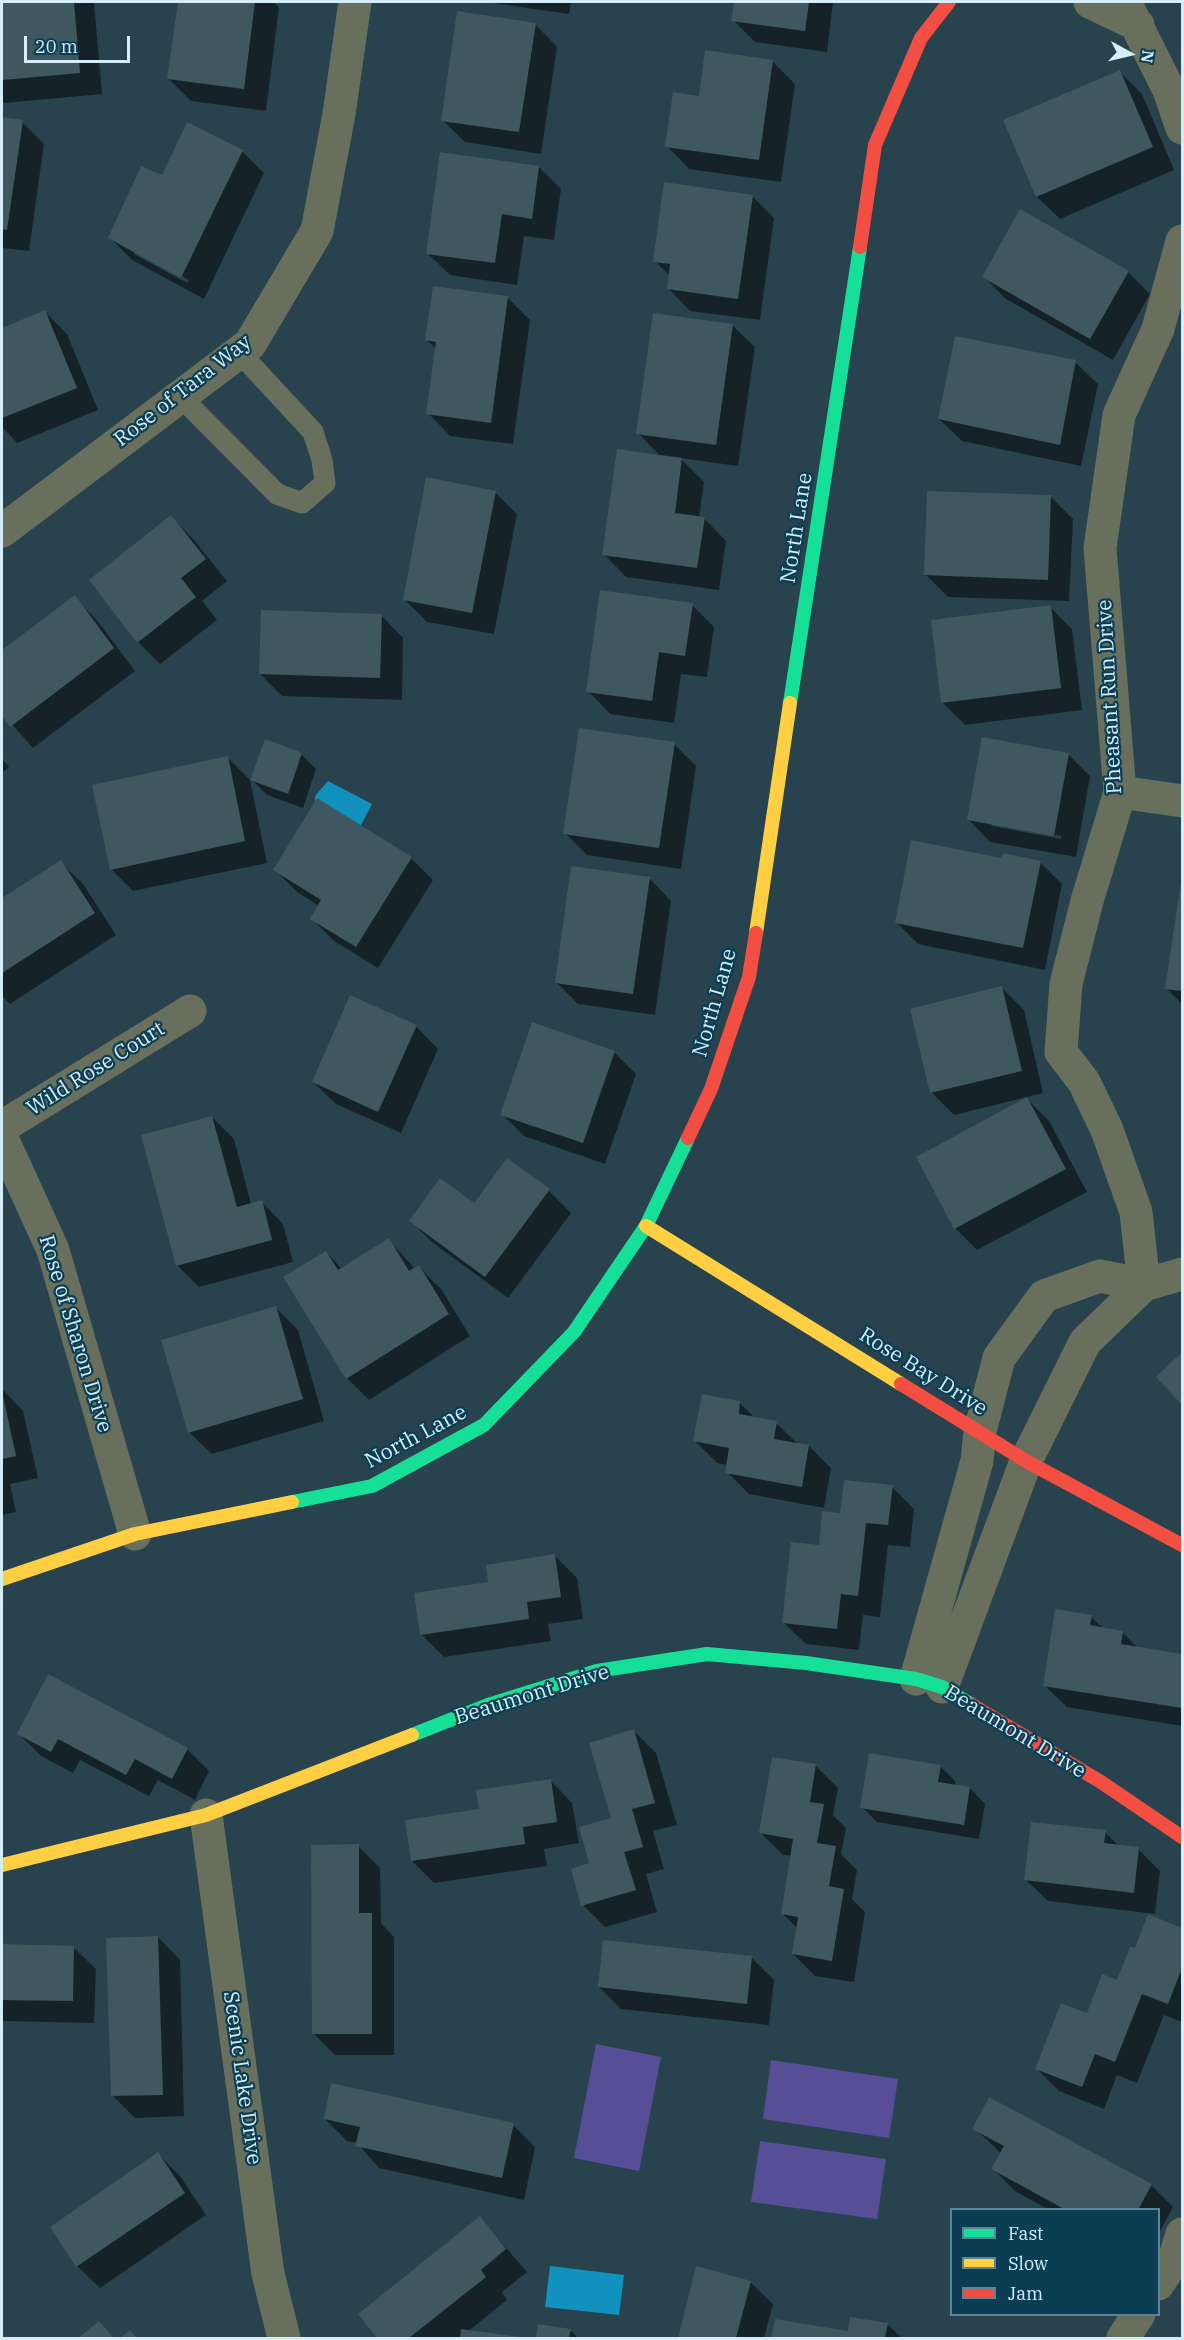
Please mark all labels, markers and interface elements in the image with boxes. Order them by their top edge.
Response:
scale bar [27,24,134,62]
north arrow [1100,24,1160,84]
text: 20 m [35,35,78,58]
text: N [1137,49,1159,64]
street label: Rose of Tara Way [109,330,257,452]
street label: North Lane [776,471,818,585]
street label: Pheasant Run Drive [1092,599,1128,795]
street label: North Lane [688,946,742,1060]
street label: Wild Rose Court [22,1017,170,1121]
street label: Rose of Sharon Drive [33,1232,117,1436]
street label: Rose Bay Drive [854,1323,992,1421]
street label: North Lane [361,1400,471,1474]
street label: Beaumont Drive [452,1659,612,1731]
street label: Beaumont Drive [940,1680,1090,1784]
street label: Scenic Lake Drive [217,1990,267,2166]
legend [950,2208,1160,2316]
text: Fast [1008,2222,1043,2245]
text: Slow [1008,2252,1048,2275]
text: Jam [1008,2282,1043,2305]

